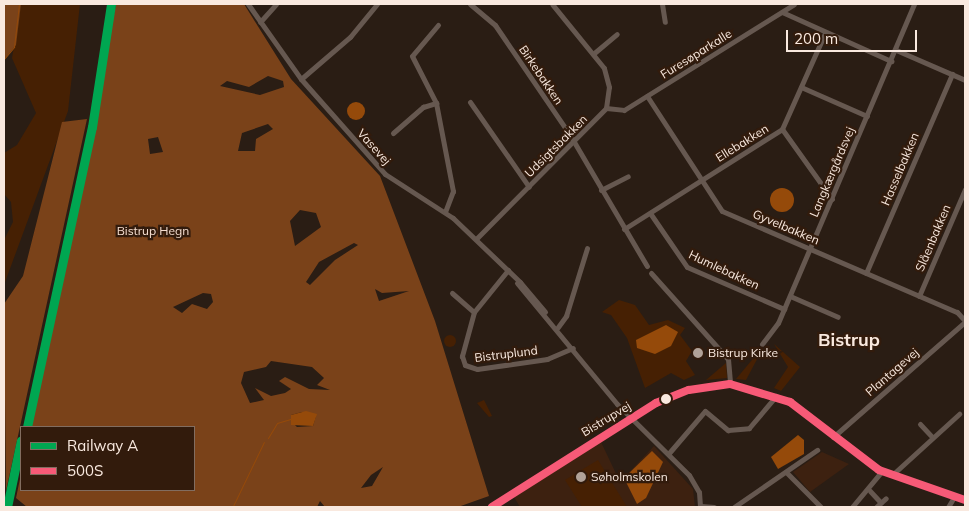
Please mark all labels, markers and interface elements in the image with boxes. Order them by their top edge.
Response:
scale bar [789,20,920,52]
street label: Furesøparkalle [658,26,734,82]
text: 200 m [794,29,838,48]
street label: Birkebakken [516,43,566,107]
street label: Udsigtsbakken [522,112,590,180]
street label: Ellebakken [713,121,771,165]
street label: Langkærgårdsvej [807,125,857,219]
street label: Vasevej [354,126,394,168]
street label: Hasselbakken [878,130,922,208]
street label: Slåenbakken [912,202,954,274]
street label: Gyvelbakken [750,206,822,248]
park label: Bistrup Hegn [117,224,189,238]
street label: Humlebakken [686,247,762,293]
district label: Bistrup [818,329,880,351]
street label: Bistruplund [474,343,538,365]
street label: Plantagevej [863,345,921,399]
place label: Bistrup Kirke [708,346,778,360]
marker: Bistrup Kirke [692,347,704,359]
unlabelled marker [661,394,671,404]
street label: Bistrupvej [579,399,633,439]
legend [20,426,195,491]
text: Railway A [67,436,138,455]
text: 500S [67,461,103,480]
place label: Søholmskolen [591,470,668,484]
marker: Søholmskolen [575,471,587,483]

